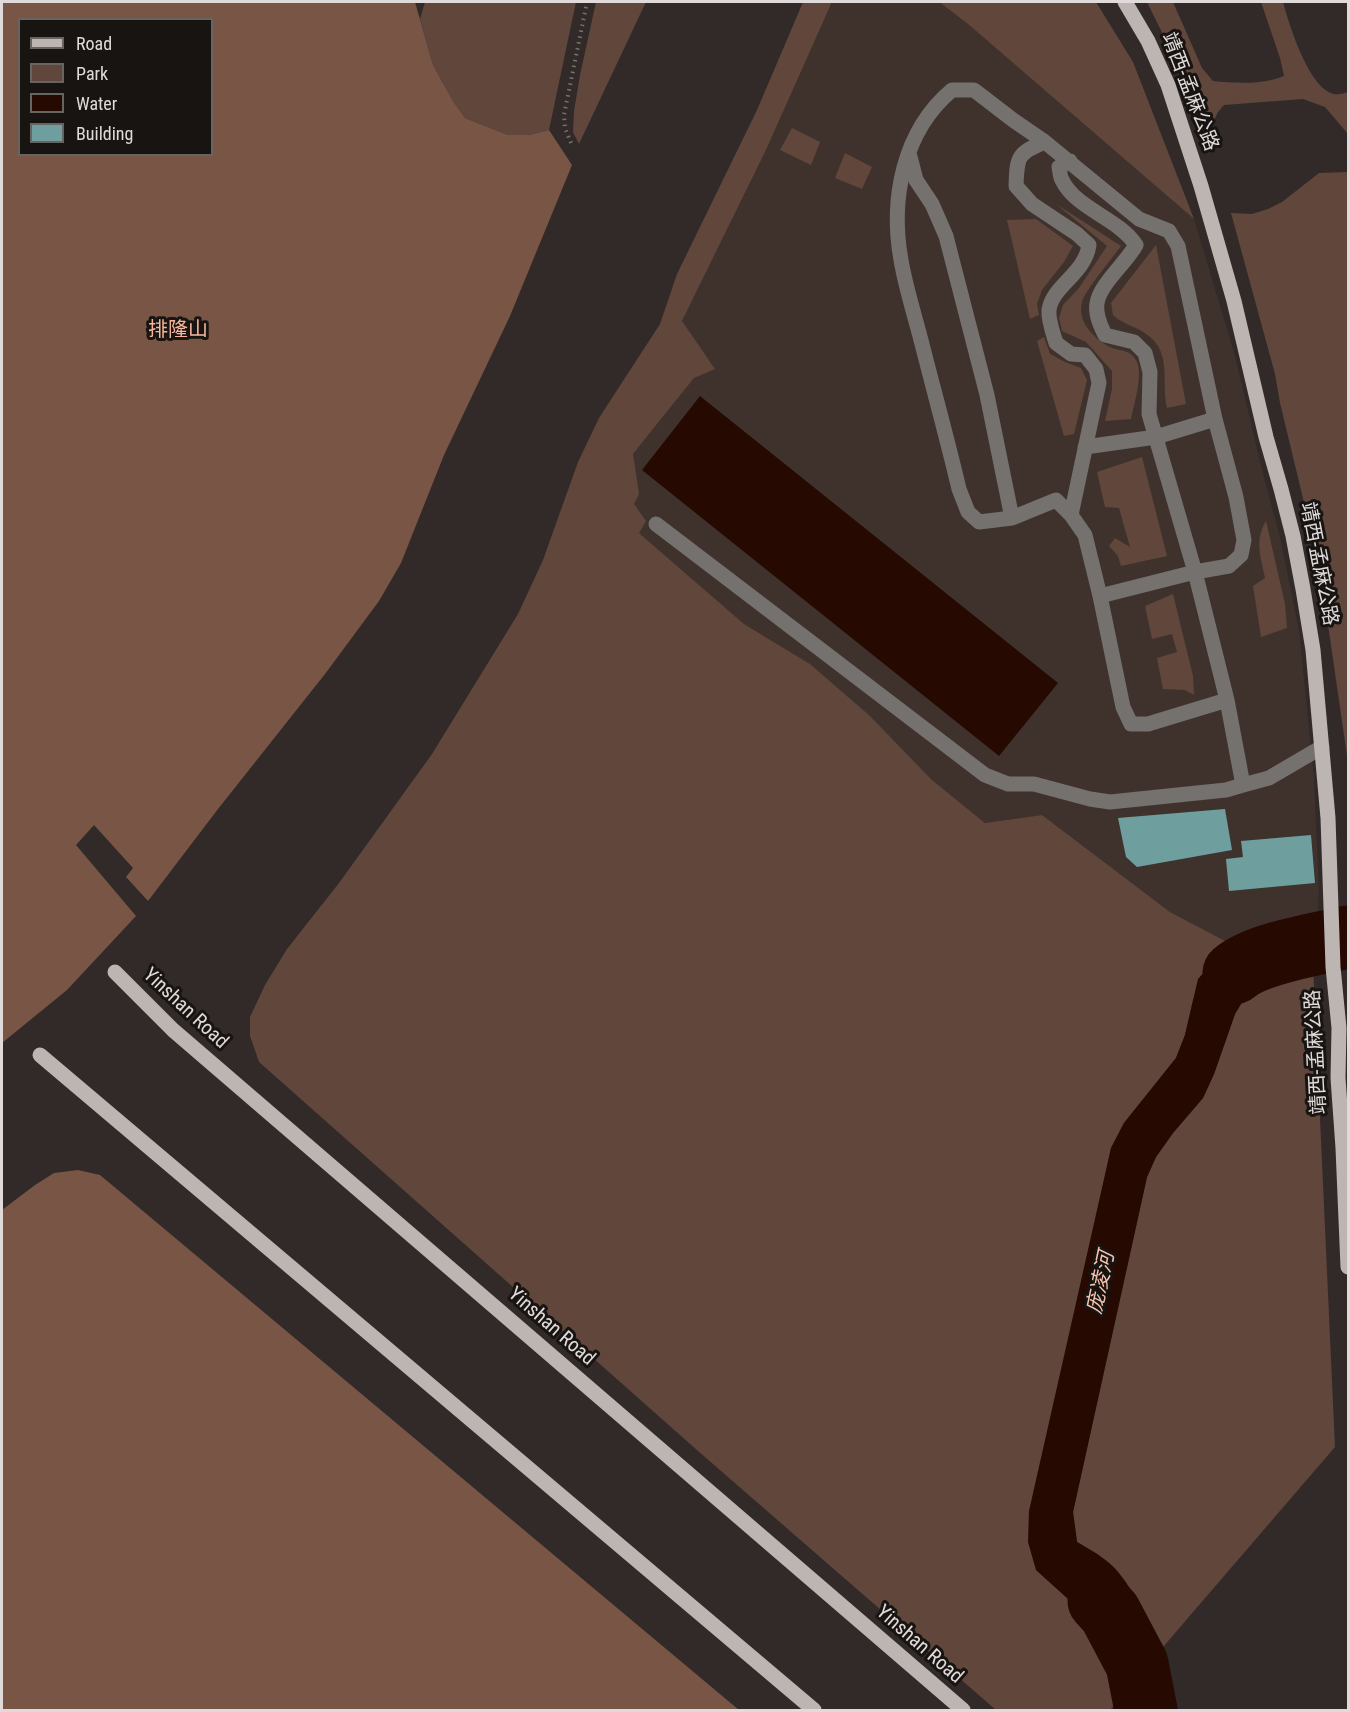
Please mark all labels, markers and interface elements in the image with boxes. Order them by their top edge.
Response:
legend [18,18,213,156]
street label: 靖西-孟麻公路 [1155,29,1223,155]
text: Road [76,33,112,54]
text: Park [76,63,108,84]
text: Water [76,93,117,114]
text: Building [76,123,133,144]
park label: 排隆山 [148,319,208,343]
street label: 靖西-孟麻公路 [1294,500,1342,628]
street label: Yinshan Road [137,964,233,1054]
street label: 靖西-孟麻公路 [1302,989,1332,1115]
water label: 庞凌河 [1083,1250,1121,1316]
street label: Yinshan Road [503,1283,599,1371]
street label: Yinshan Road [871,1601,967,1689]

